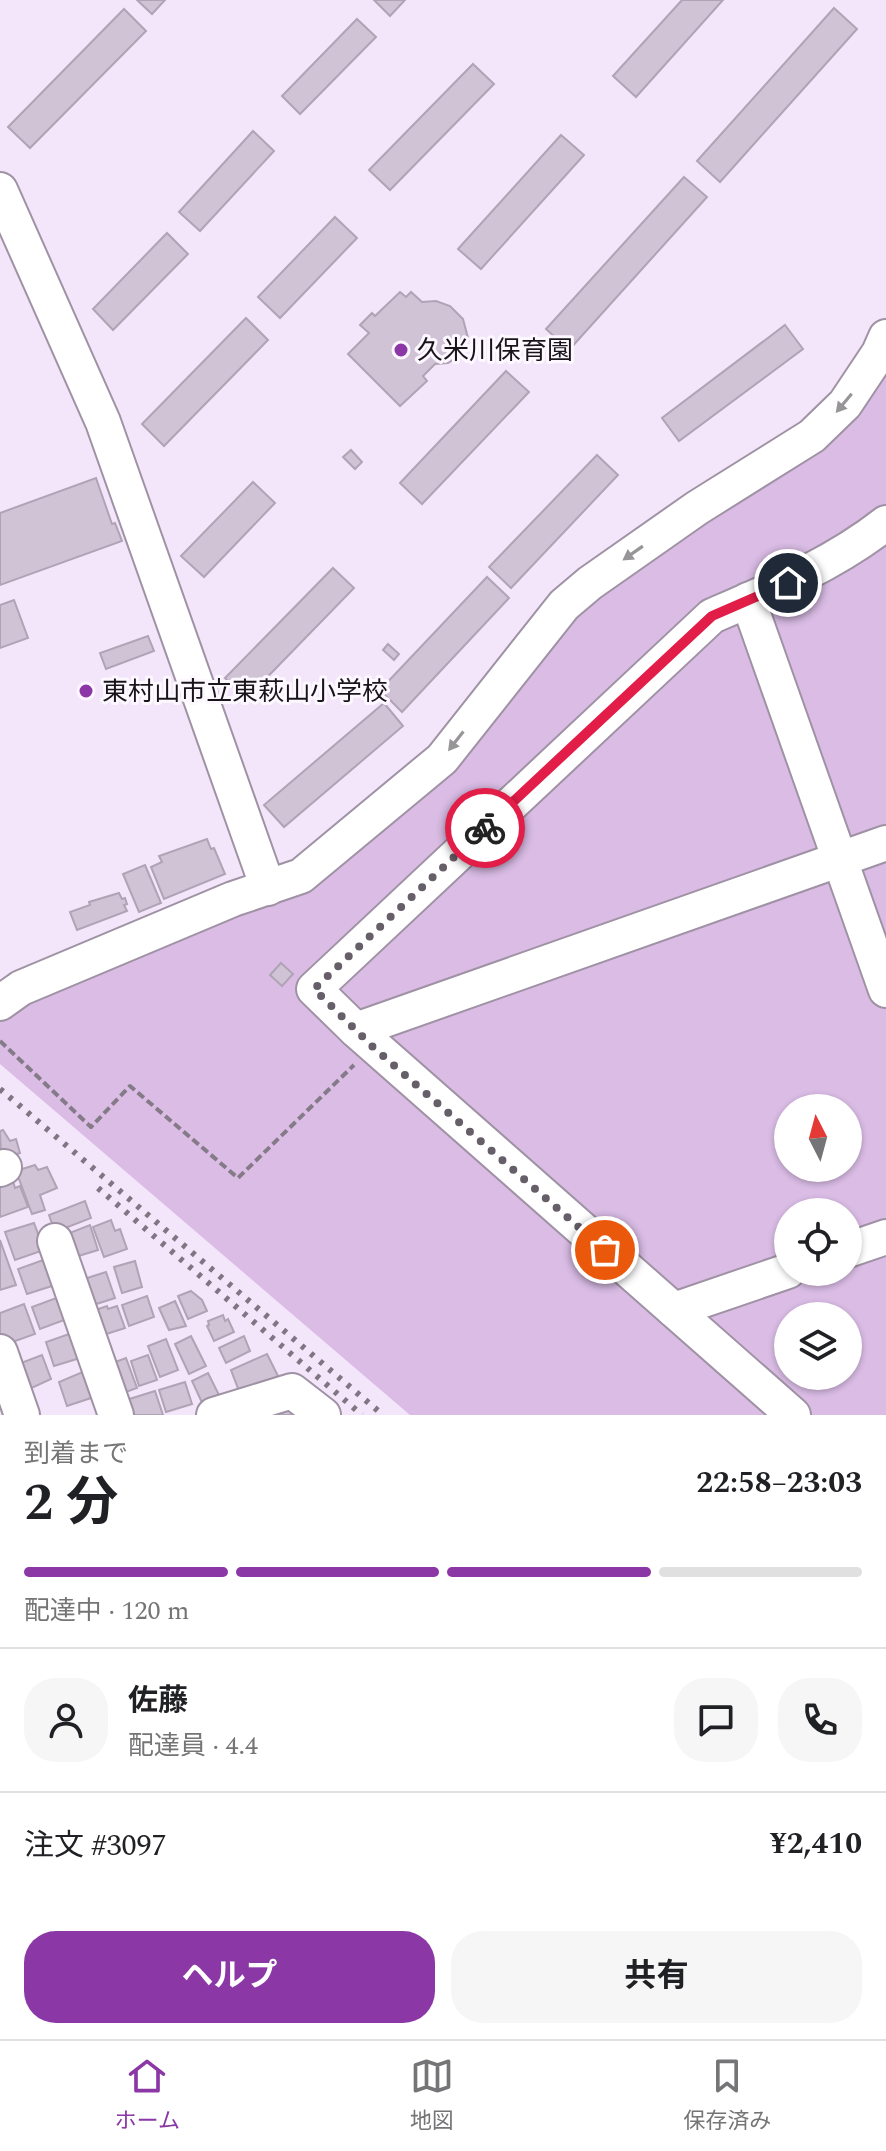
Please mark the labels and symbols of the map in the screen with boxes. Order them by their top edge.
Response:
place label: 久米川保育園 [417,331,573,371]
marker: 久米川保育園 [392,341,410,359]
one-way arrow [836,393,853,413]
one-way arrow [623,545,644,560]
pin [754,549,822,617]
place label: 東村山市立東萩山小学校 [102,672,388,712]
marker: 東村山市立東萩山小学校 [77,682,95,700]
one-way arrow [449,731,465,751]
courier [445,788,525,868]
north arrow [774,1094,862,1182]
pin [571,1216,639,1284]

